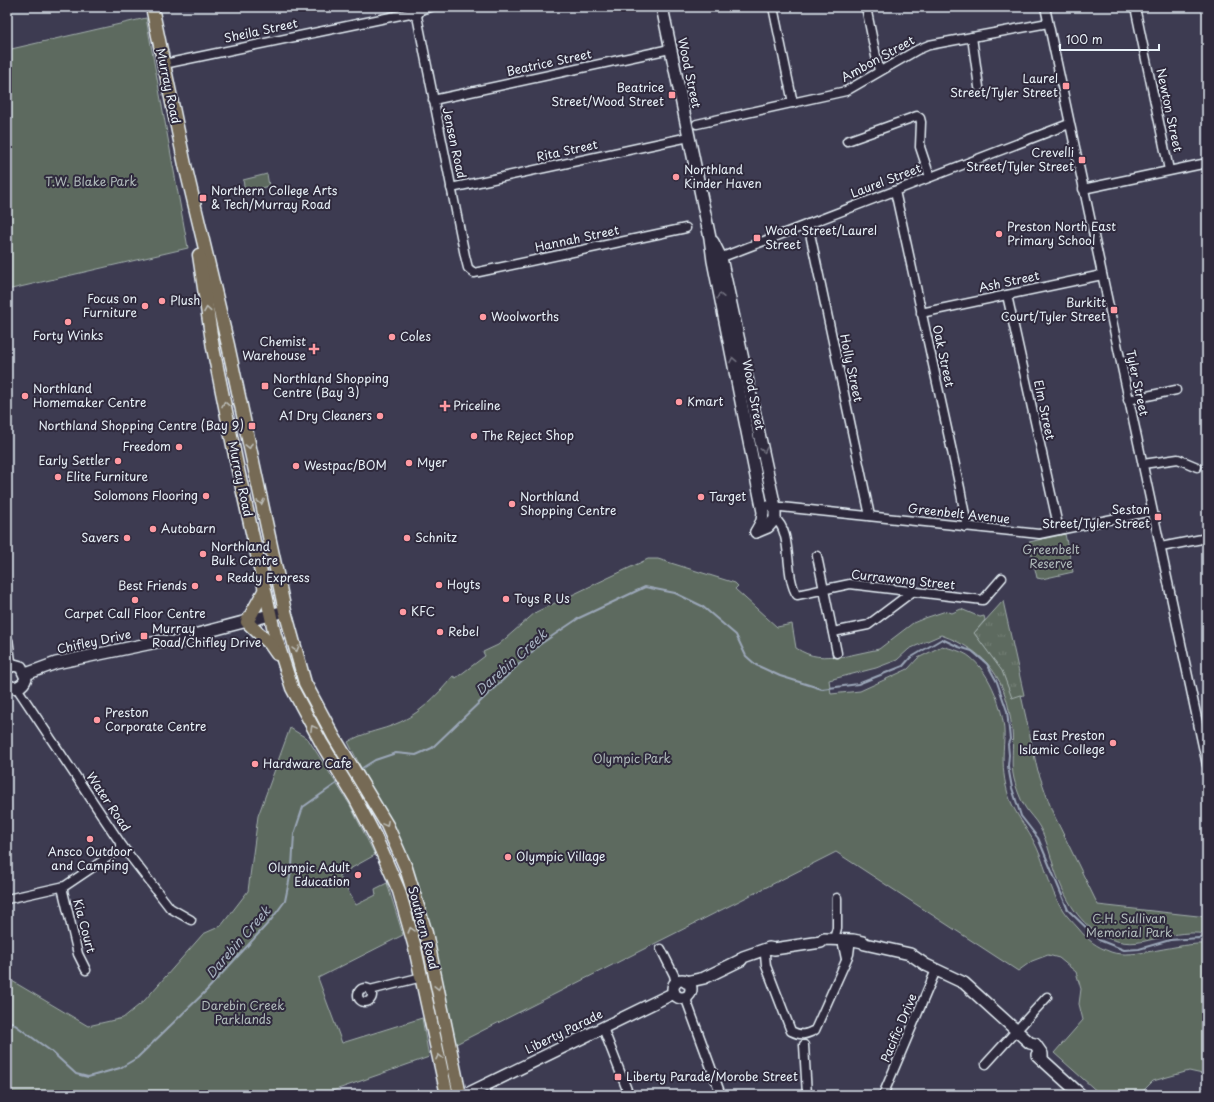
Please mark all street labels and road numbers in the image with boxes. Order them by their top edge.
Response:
street label: Sheila Street [222,13,299,47]
street label: Ambon Street [838,30,918,86]
street label: Wood Street [674,36,706,110]
street label: Beatrice Street [504,44,593,80]
street label: Murray Road [152,46,186,125]
street label: Newton Street [1152,66,1188,153]
street label: Jensen Road [439,106,471,180]
street label: Rita Street [535,135,599,165]
street label: Laurel Street [848,158,924,202]
street label: Hannah Street [533,220,621,256]
street label: Ash Street [977,266,1041,296]
street label: Oak Street [929,323,959,389]
street label: Holly Street [836,332,868,403]
street label: Tyler Street [1122,348,1154,418]
street label: Wood Street [738,358,770,432]
street label: Elm Street [1030,378,1060,441]
street label: Murray Road [224,439,258,518]
street label: Greenbelt Avenue [907,499,1011,527]
street label: Currawong Street [850,565,956,593]
street label: Chifley Drive [55,624,133,658]
street label: Water Road [82,768,135,835]
street label: Southern Road [404,884,444,971]
street label: Kia Court [69,897,101,955]
street label: Pacific Drive [876,990,921,1065]
street label: Liberty Parade [522,1004,606,1058]

